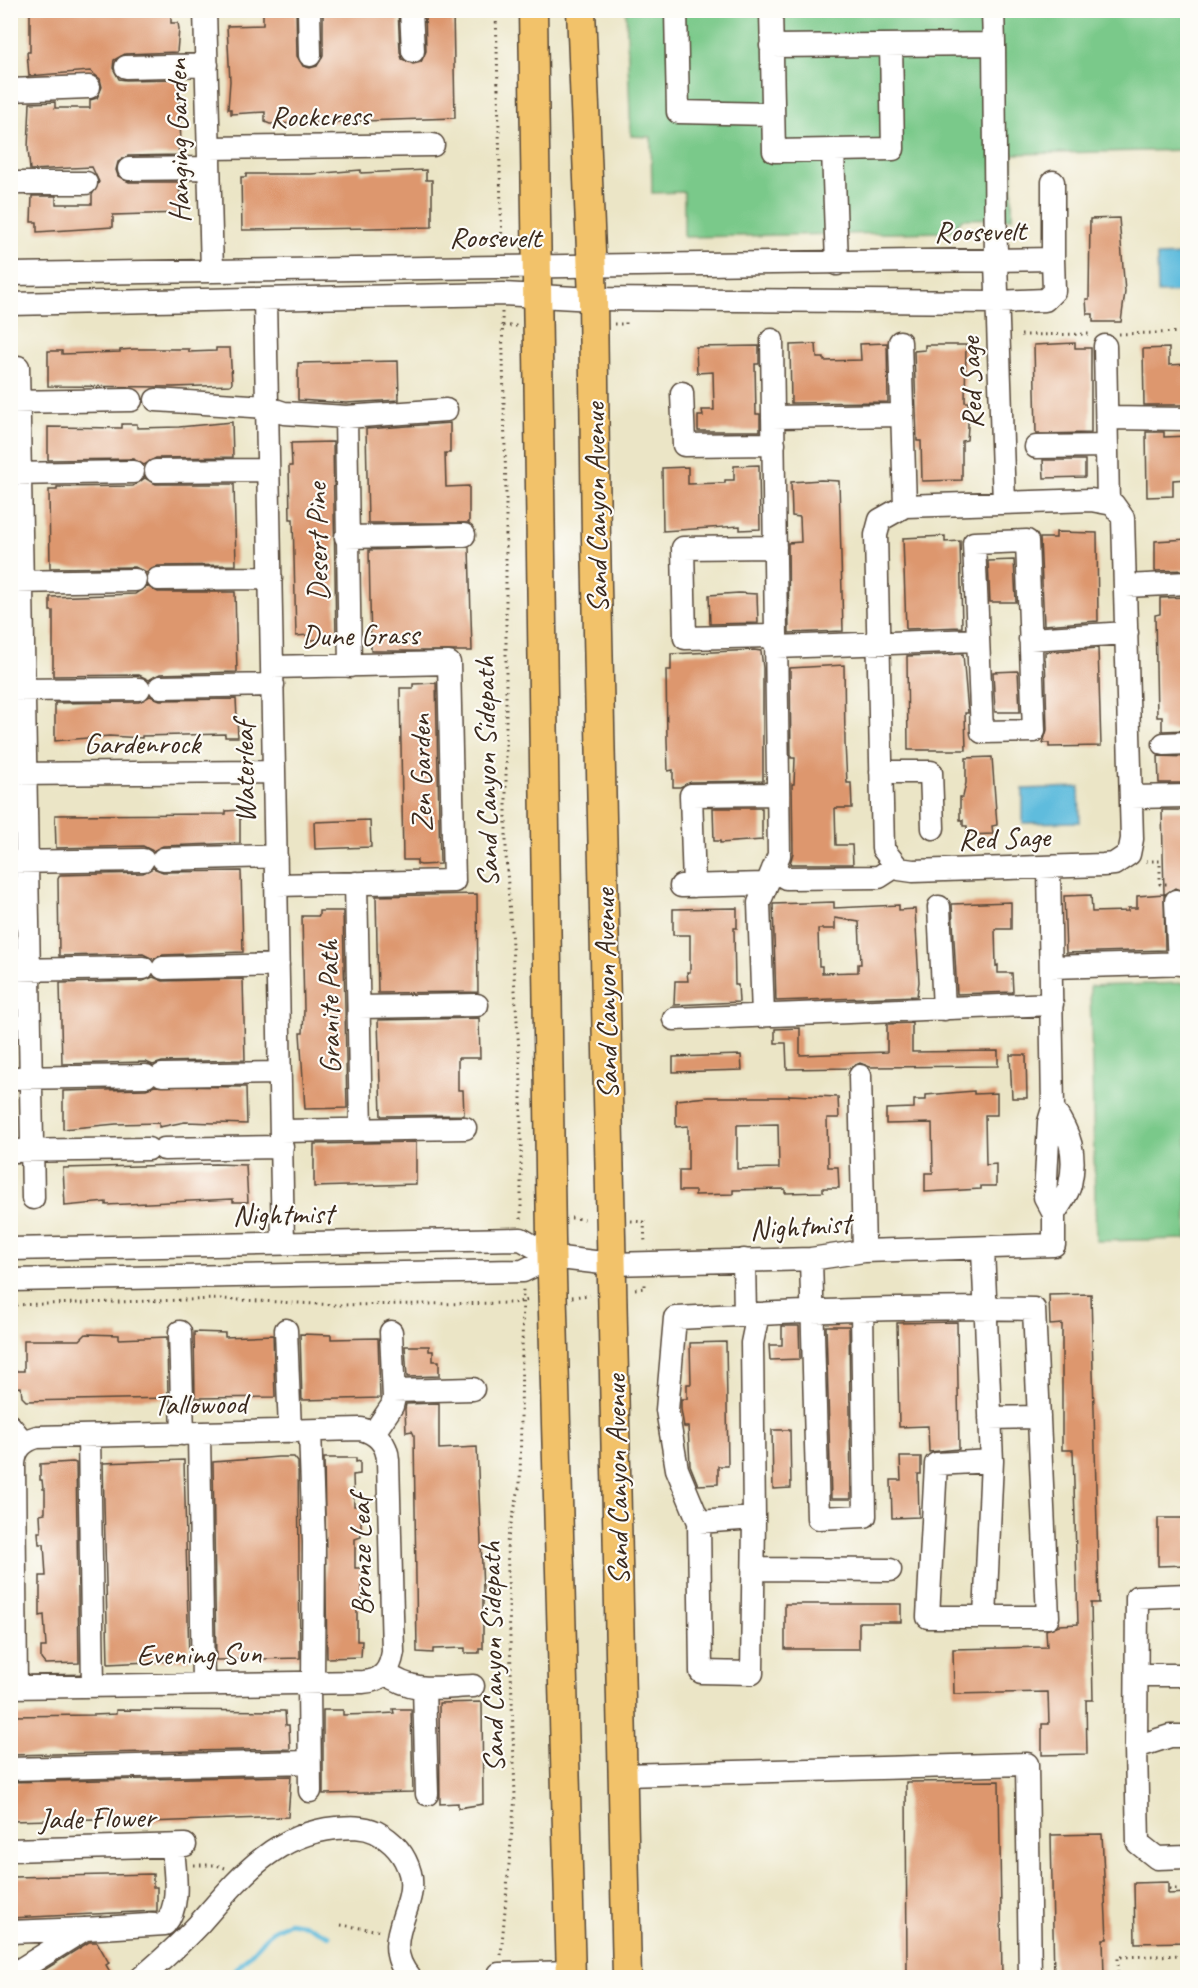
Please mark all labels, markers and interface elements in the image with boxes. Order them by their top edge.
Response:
street label: Hanging Garden [158,57,198,223]
street label: Rockcress [270,96,373,136]
street label: Roosevelt [934,211,1029,251]
street label: Roosevelt [449,218,544,256]
street label: Red Sage [950,334,992,429]
street label: Sand Canyon Avenue [575,400,617,614]
street label: Desert Pine [297,480,337,601]
street label: Dune Grass [301,615,422,655]
street label: Sand Canyon Sidepath [465,656,507,888]
street label: Zen Garden [401,712,441,832]
street label: Waterleaf [224,714,264,823]
street label: Gardenrock [84,724,202,762]
street label: Red Sage [958,817,1053,859]
street label: Sand Canyon Avenue [585,886,627,1100]
street label: Granite Path [309,938,349,1074]
street label: Nightmist [232,1194,338,1234]
street label: Nightmist [748,1203,856,1248]
street label: Sand Canyon Avenue [596,1372,638,1586]
street label: Tallowood [153,1384,251,1424]
street label: Bronze Leaf [341,1488,381,1616]
street label: Sand Canyon Sidepath [471,1541,513,1773]
street label: Evening Sun [136,1634,262,1674]
street label: Jade Flower [36,1798,159,1838]

